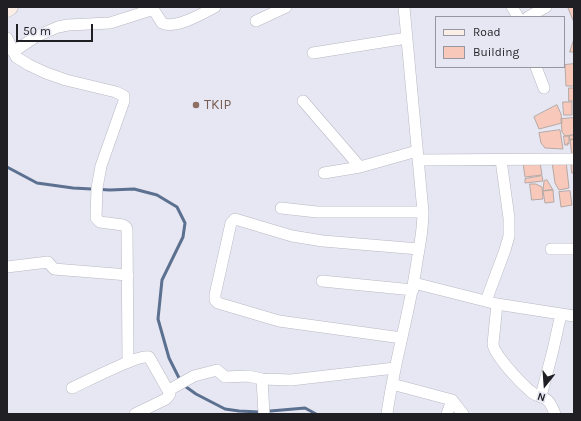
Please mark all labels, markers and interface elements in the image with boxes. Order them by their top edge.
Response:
scale bar [18,16,95,42]
legend [435,16,565,68]
text: 50 m [23,24,51,38]
text: Road [473,25,501,39]
text: Building [473,45,519,59]
place label: TKIP [204,97,231,113]
marker: TKIP [191,100,201,110]
north arrow [525,365,565,405]
text: N [536,390,547,404]

